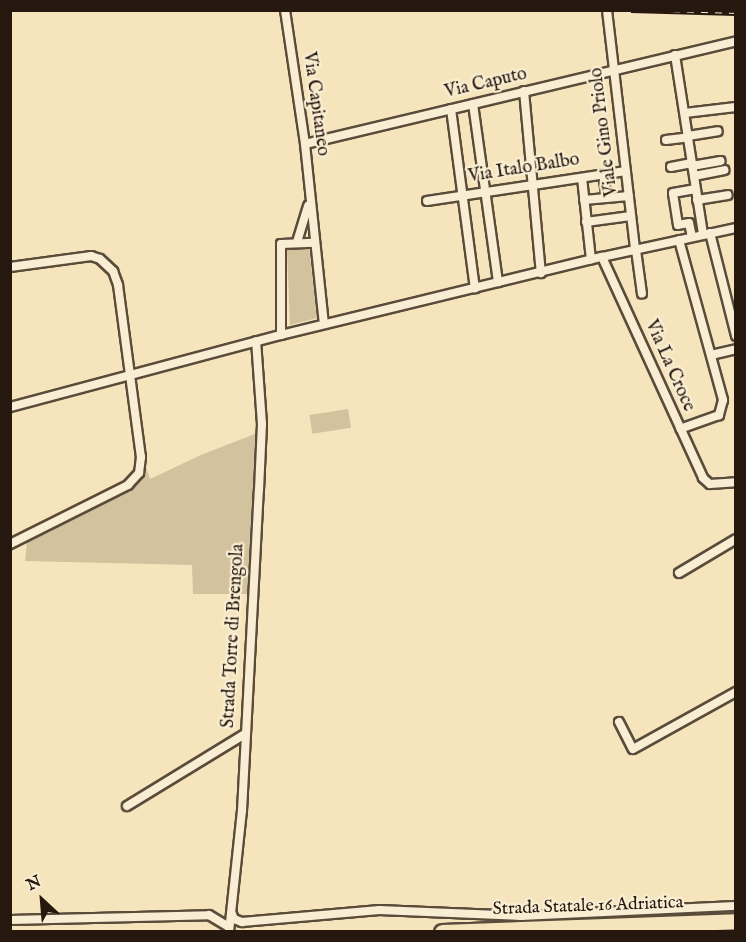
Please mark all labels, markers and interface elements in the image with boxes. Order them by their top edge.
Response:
street label: Via Capitaneo [297,51,333,157]
street label: Via Caputo [443,64,529,104]
street label: Viale Gino Priolo [586,66,624,198]
street label: Via Italo Balbo [467,150,581,188]
street label: Via La Croce [639,317,699,415]
street label: Strada Torre di Brengola [218,543,250,729]
north arrow [12,870,72,930]
text: N [24,872,45,896]
street label: Strada Statale 16 Adriatica [492,893,684,921]

